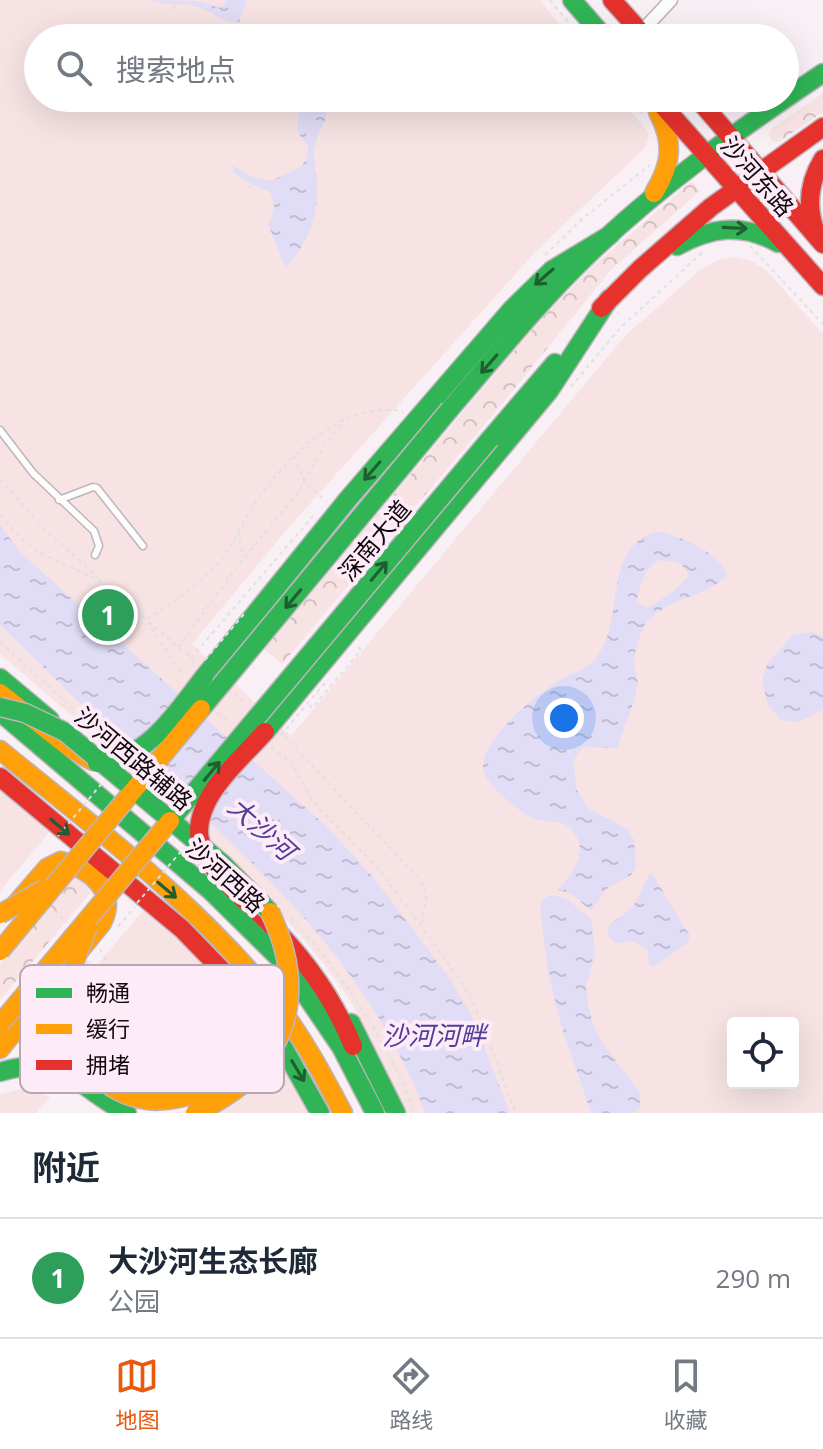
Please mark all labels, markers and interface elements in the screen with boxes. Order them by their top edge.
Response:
search box [24,24,799,112]
icon: search [52,46,96,90]
text: 搜索地点 [116,49,236,90]
street label: 沙河东路 [714,129,802,223]
one-way arrow [721,221,748,236]
one-way arrow [535,268,555,286]
one-way arrow [481,353,499,373]
one-way arrow [363,461,381,481]
street label: 深南大道 [331,493,417,587]
one-way arrow [370,562,388,582]
pin: 1 [82,585,134,645]
one-way arrow [284,588,302,609]
your location [544,698,584,738]
street label: 沙河西路辅路 [68,699,200,817]
one-way arrow [203,761,221,781]
water label: 大沙河 [221,789,307,871]
one-way arrow [49,818,69,836]
street label: 沙河西路 [179,831,273,919]
one-way arrow [157,881,177,899]
legend [20,965,284,1093]
text: 畅通 [86,977,130,1007]
text: 缓行 [86,1013,130,1043]
water label: 沙河河畔 [382,1017,490,1053]
map controls [727,1017,799,1089]
button: locate [727,1017,799,1089]
text: 拥堵 [86,1049,130,1079]
one-way arrow [290,1059,306,1082]
text: 附近 [32,1144,100,1190]
text: 大沙河生态长廊 [108,1240,318,1281]
text: 1 [51,1260,65,1296]
text: 290 m [716,1260,791,1296]
text: 公园 [108,1283,160,1319]
tab: 地图 [115,1354,159,1434]
tab: 路线 [389,1354,434,1434]
tab: 收藏 [664,1354,708,1434]

